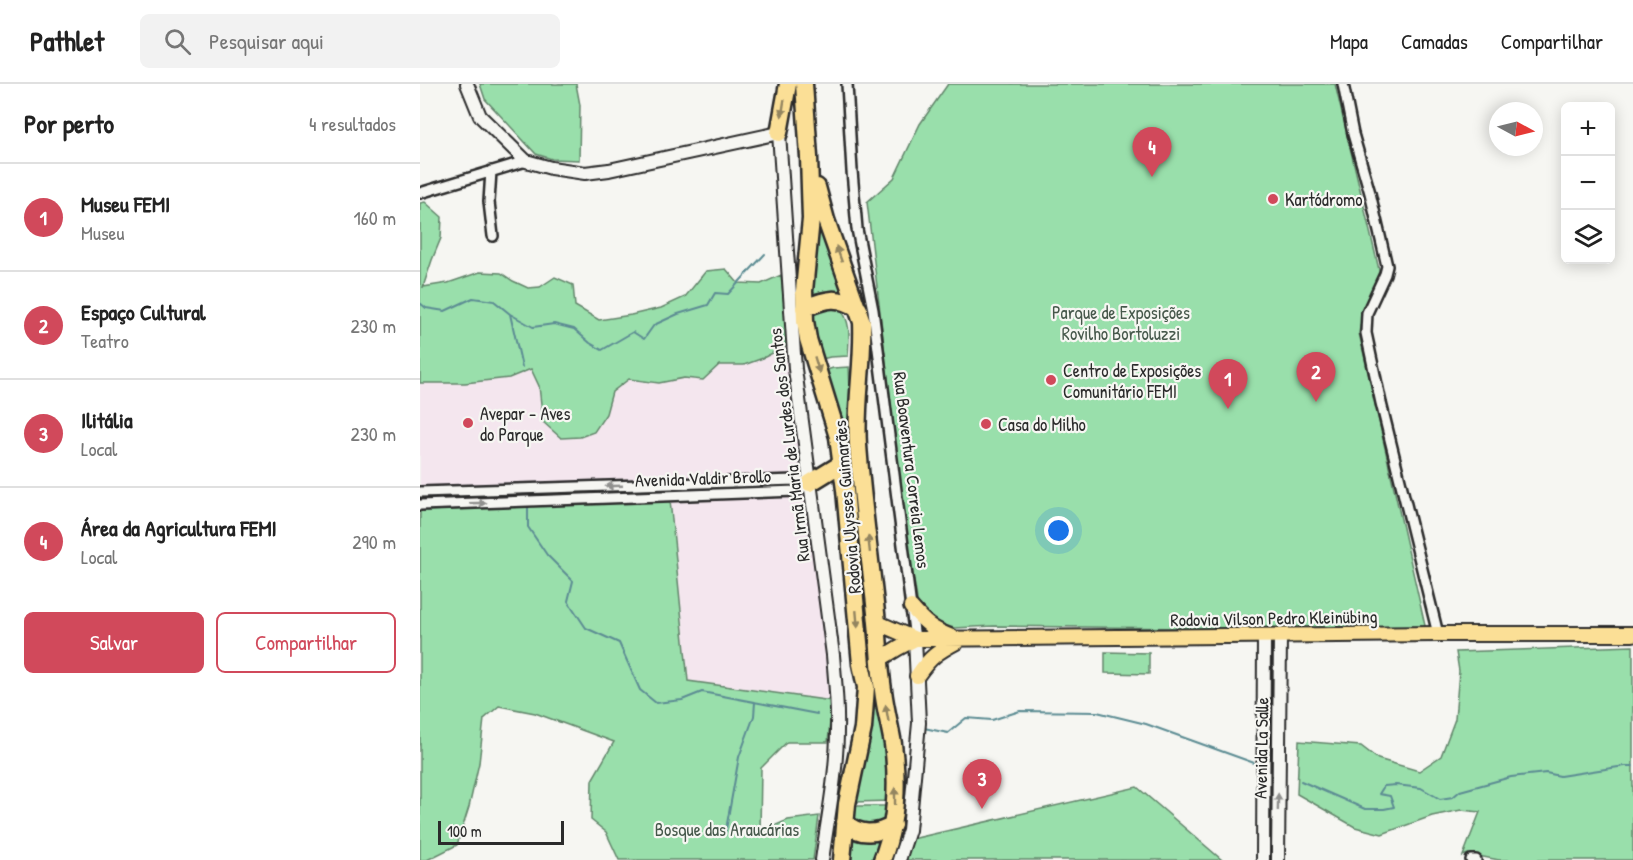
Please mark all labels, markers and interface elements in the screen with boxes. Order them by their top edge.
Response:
search box [140,14,560,68]
text: Pathlet [30,22,104,60]
icon: search [161,25,194,58]
text: Pesquisar aqui [209,26,324,56]
text: Mapa [1330,27,1368,56]
text: Camadas [1401,27,1468,56]
text: Compartilhar [1501,27,1603,56]
one-way arrow [779,99,788,118]
north arrow [1489,102,1543,156]
map controls [1561,102,1615,264]
button: + [1561,102,1615,156]
text: Por perto [24,106,114,141]
text: 4 resultados [309,110,396,137]
pin: 4 [1132,128,1172,177]
button: − [1561,156,1615,210]
place label: Kartódromo [1285,187,1363,212]
text: Museu FEMI [81,189,170,219]
marker: Kartódromo [1266,192,1280,206]
text: 1 [40,204,47,231]
text: 160 m [354,204,396,231]
button: layers [1561,210,1615,264]
text: Museu [81,219,125,246]
one-way arrow [833,245,843,263]
text: Espaço Cultural [81,297,206,327]
park label: Parque de Exposições Rovilho Bortoluzzi [1052,300,1190,346]
text: 2 [39,312,48,339]
text: 230 m [351,312,396,339]
text: Teatro [81,327,129,354]
street label: Rua Irmã Maria de Lurdes dos Santos [762,327,816,563]
pin: 2 [1296,352,1336,402]
one-way arrow [812,356,822,374]
place label: Centro de Exposições Comunitário FEMI [1063,358,1201,404]
pin: 1 [1208,360,1248,409]
street label: Rua Boaventura Correia Lemos [888,370,936,570]
marker: Centro de Exposições Comunitário FEMI [1044,373,1058,387]
place label: Avepar - Aves do Parque [480,401,571,447]
text: Ilitália [81,405,133,435]
place label: Casa do Milho [998,412,1086,437]
marker: Avepar - Aves do Parque [461,416,475,430]
marker: Casa do Milho [979,417,993,431]
street label: Rodovia Ulysses Guimarães [827,419,867,595]
text: 3 [39,420,48,447]
text: 230 m [351,420,396,447]
text: Local [81,435,117,462]
street label: Avenida Valdir Brollo [635,463,771,493]
one-way arrow [605,481,624,490]
one-way arrow [469,498,488,508]
text: Área da Agricultura FEMI [81,513,277,543]
your location [1044,516,1073,545]
text: 4 [40,528,47,555]
text: 290 m [352,528,396,555]
one-way arrow [864,535,874,554]
text: Local [81,543,117,570]
street label: Rodovia Vilson Pedro Kleinübing [1170,604,1378,632]
one-way arrow [852,609,862,628]
button: Salvar [24,612,204,673]
button: Compartilhar [216,612,396,673]
street label: Avenida La Salle [1248,697,1274,799]
one-way arrow [882,704,891,723]
pin: 3 [962,760,1002,809]
one-way arrow [890,787,900,806]
one-way arrow [1273,792,1283,811]
park label: Bosque das Araucárias [655,817,799,842]
scale bar [438,818,564,846]
text: 100 m [447,820,482,842]

